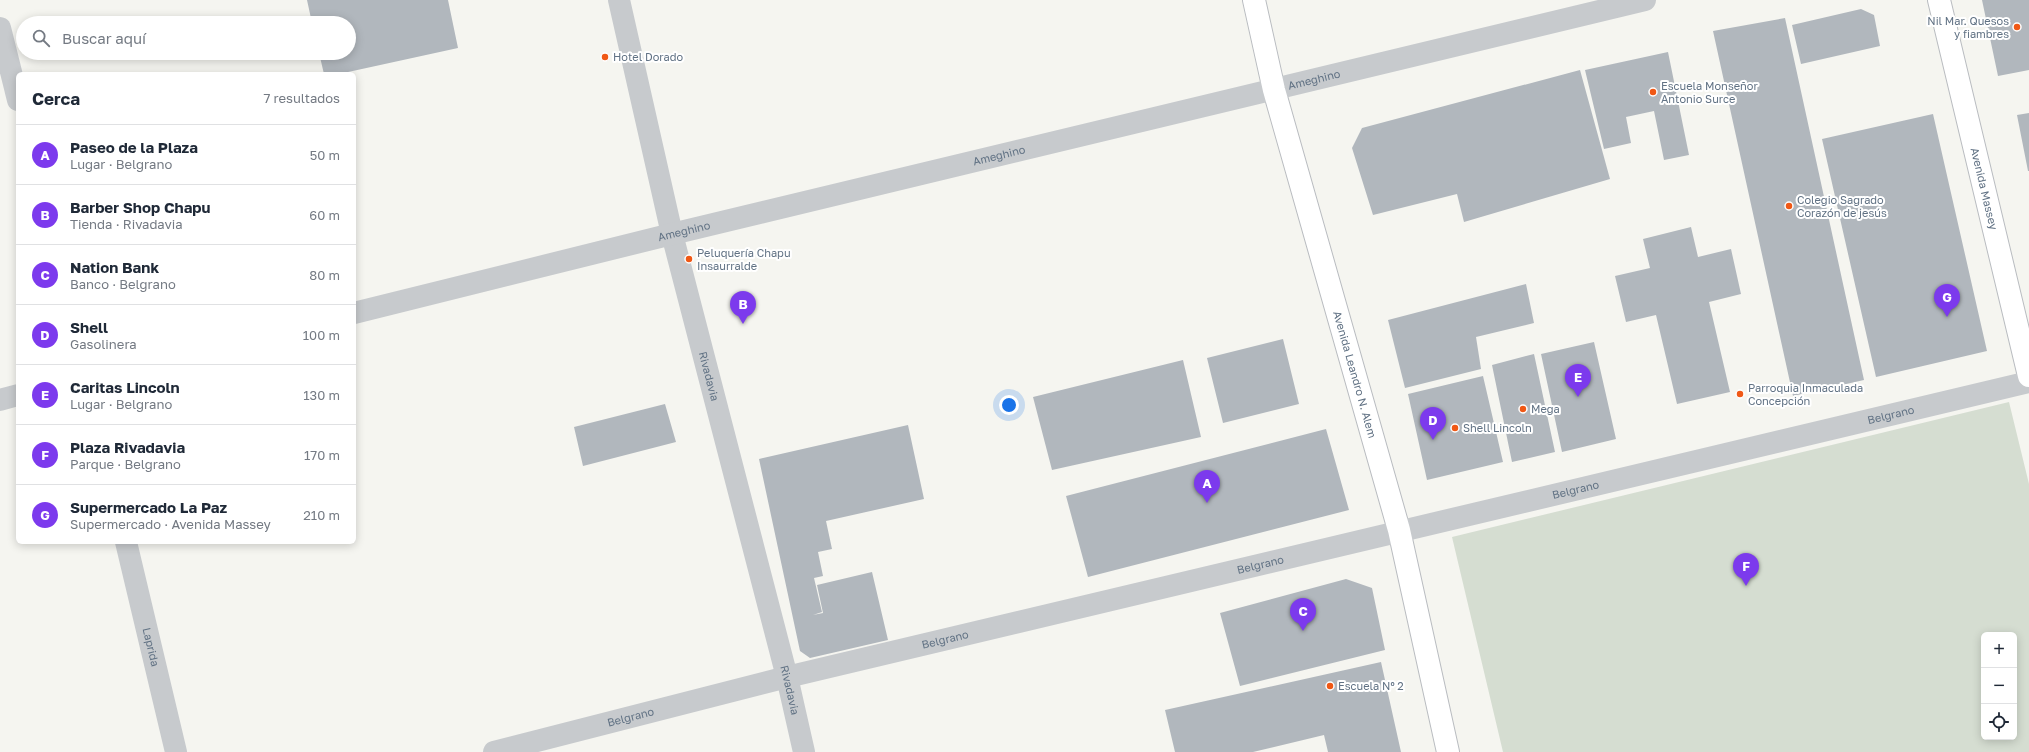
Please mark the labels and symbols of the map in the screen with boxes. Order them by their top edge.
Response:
place label: Nil Mar. Quesos y fiambres [1927,14,2009,40]
marker: Nil Mar. Quesos y fiambres [2012,22,2022,32]
place label: Hotel Dorado [613,50,683,63]
marker: Hotel Dorado [600,52,610,62]
street label: Ameghino [1286,66,1342,92]
place label: Escuela Monseñor Antonio Surce [1661,79,1758,105]
marker: Escuela Monseñor Antonio Surce [1648,87,1658,97]
street label: Ameghino [971,142,1027,167]
street label: Avenida Massey [1969,146,2001,231]
place label: Colegio Sagrado Corazón de jesús [1797,193,1887,219]
marker: Colegio Sagrado Corazón de jesús [1784,201,1794,211]
street label: Ameghino [656,218,712,243]
place label: Peluquería Chapu Insaurralde [697,246,791,272]
marker: Peluquería Chapu Insaurralde [684,254,694,264]
pin: G [1934,284,1960,317]
pin: B [730,291,756,324]
street label: Avenida Leandro N. Alem [1331,309,1380,439]
street label: Rivadavia [697,350,722,402]
pin: E [1565,364,1591,397]
place label: Parroquia Inmaculada Concepción [1748,381,1863,407]
marker: Parroquia Inmaculada Concepción [1735,389,1745,399]
your location [999,395,1019,415]
place label: Mega [1531,402,1560,415]
street label: Belgrano [1866,402,1916,426]
marker: Mega [1518,404,1528,414]
pin: D [1420,407,1446,440]
place label: Shell Lincoln [1463,421,1532,434]
marker: Shell Lincoln [1450,423,1460,433]
pin: A [1194,470,1220,503]
street label: Belgrano [1551,477,1601,501]
street label: Belgrano [1236,552,1285,576]
pin: F [1733,553,1759,586]
pin: C [1290,598,1316,631]
street label: Laprida [141,626,162,668]
street label: Belgrano [920,627,970,651]
street label: Rivadavia [778,664,802,716]
place label: Escuela Nº 2 [1338,679,1404,692]
marker: Escuela Nº 2 [1325,681,1335,691]
street label: Belgrano [606,704,656,729]

